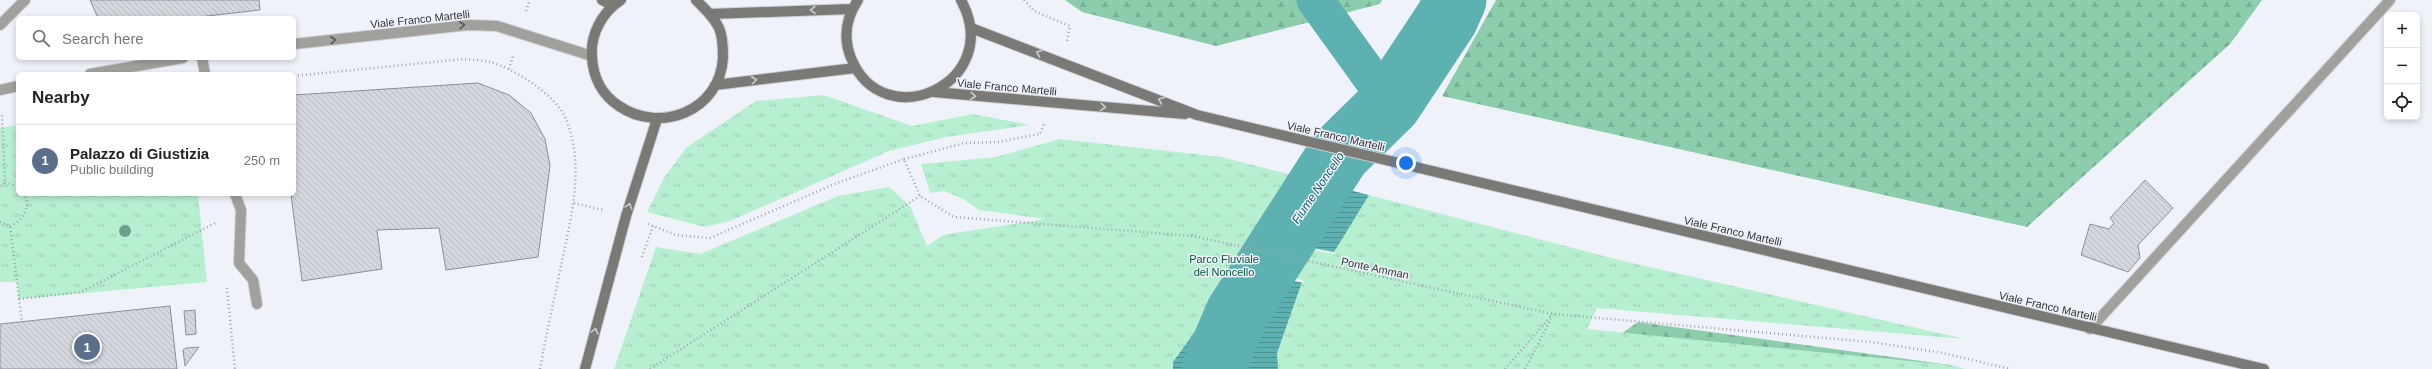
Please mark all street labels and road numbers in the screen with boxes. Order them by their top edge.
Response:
street label: Viale Franco Martelli [370,8,470,30]
street label: Viale Franco Martelli [957,77,1057,97]
street label: Viale Franco Martelli [1286,119,1386,153]
street label: Viale Franco Martelli [1683,214,1783,248]
street label: Ponte Amman [1340,255,1410,281]
street label: Viale Franco Martelli [1998,289,2098,323]

